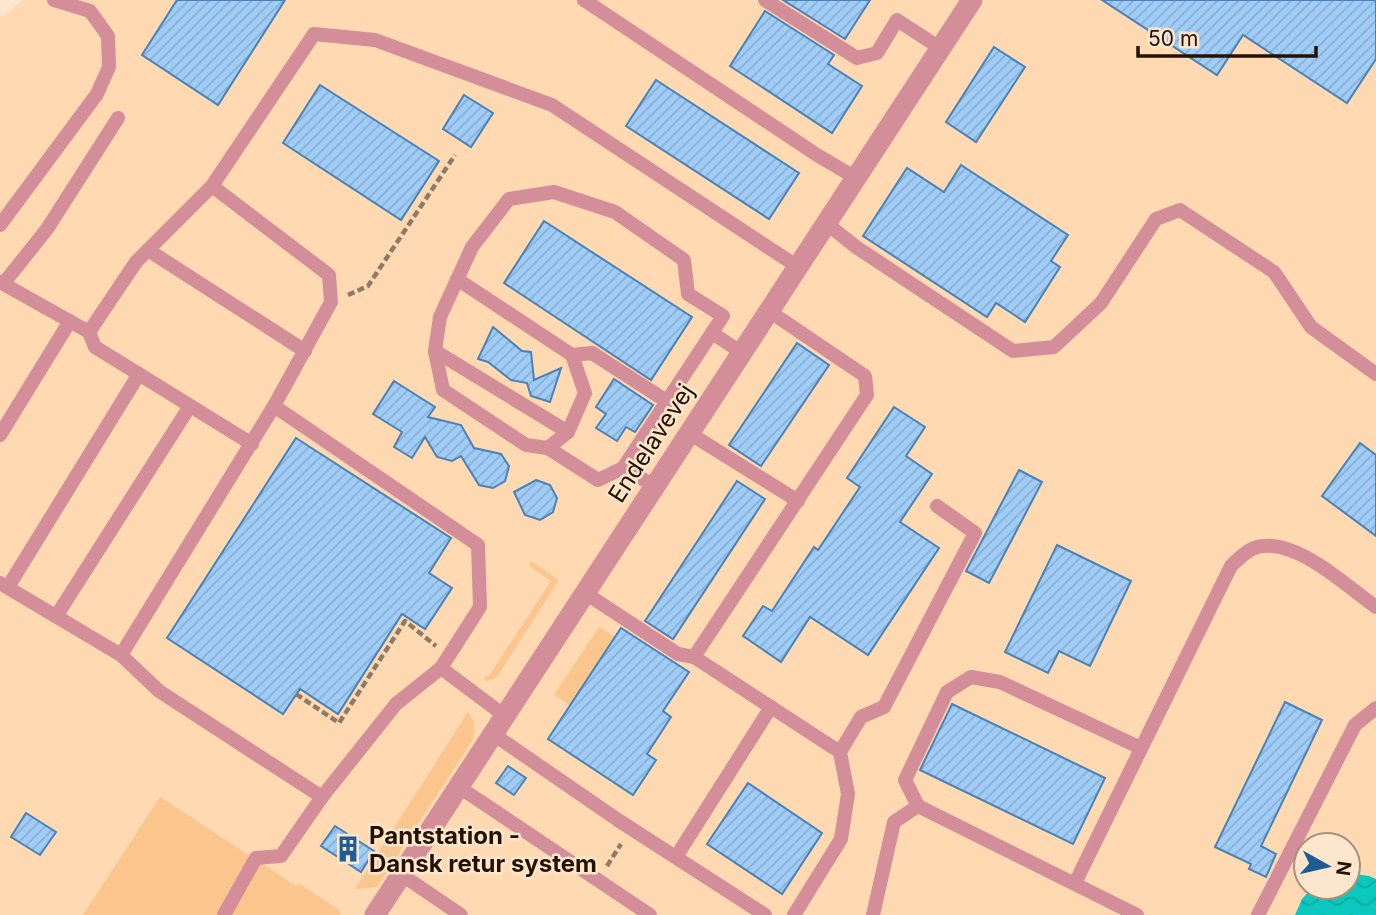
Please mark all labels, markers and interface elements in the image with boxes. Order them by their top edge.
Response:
scale bar [1138,14,1316,58]
text: 50 m [1148,26,1198,51]
street label: Endelavevej [602,378,700,508]
place label: Pantstation - Dansk retur system [369,821,597,878]
north arrow [1292,831,1362,901]
building icon: Pantstation - Dansk retur system [333,834,363,864]
text: N [1331,860,1356,877]

